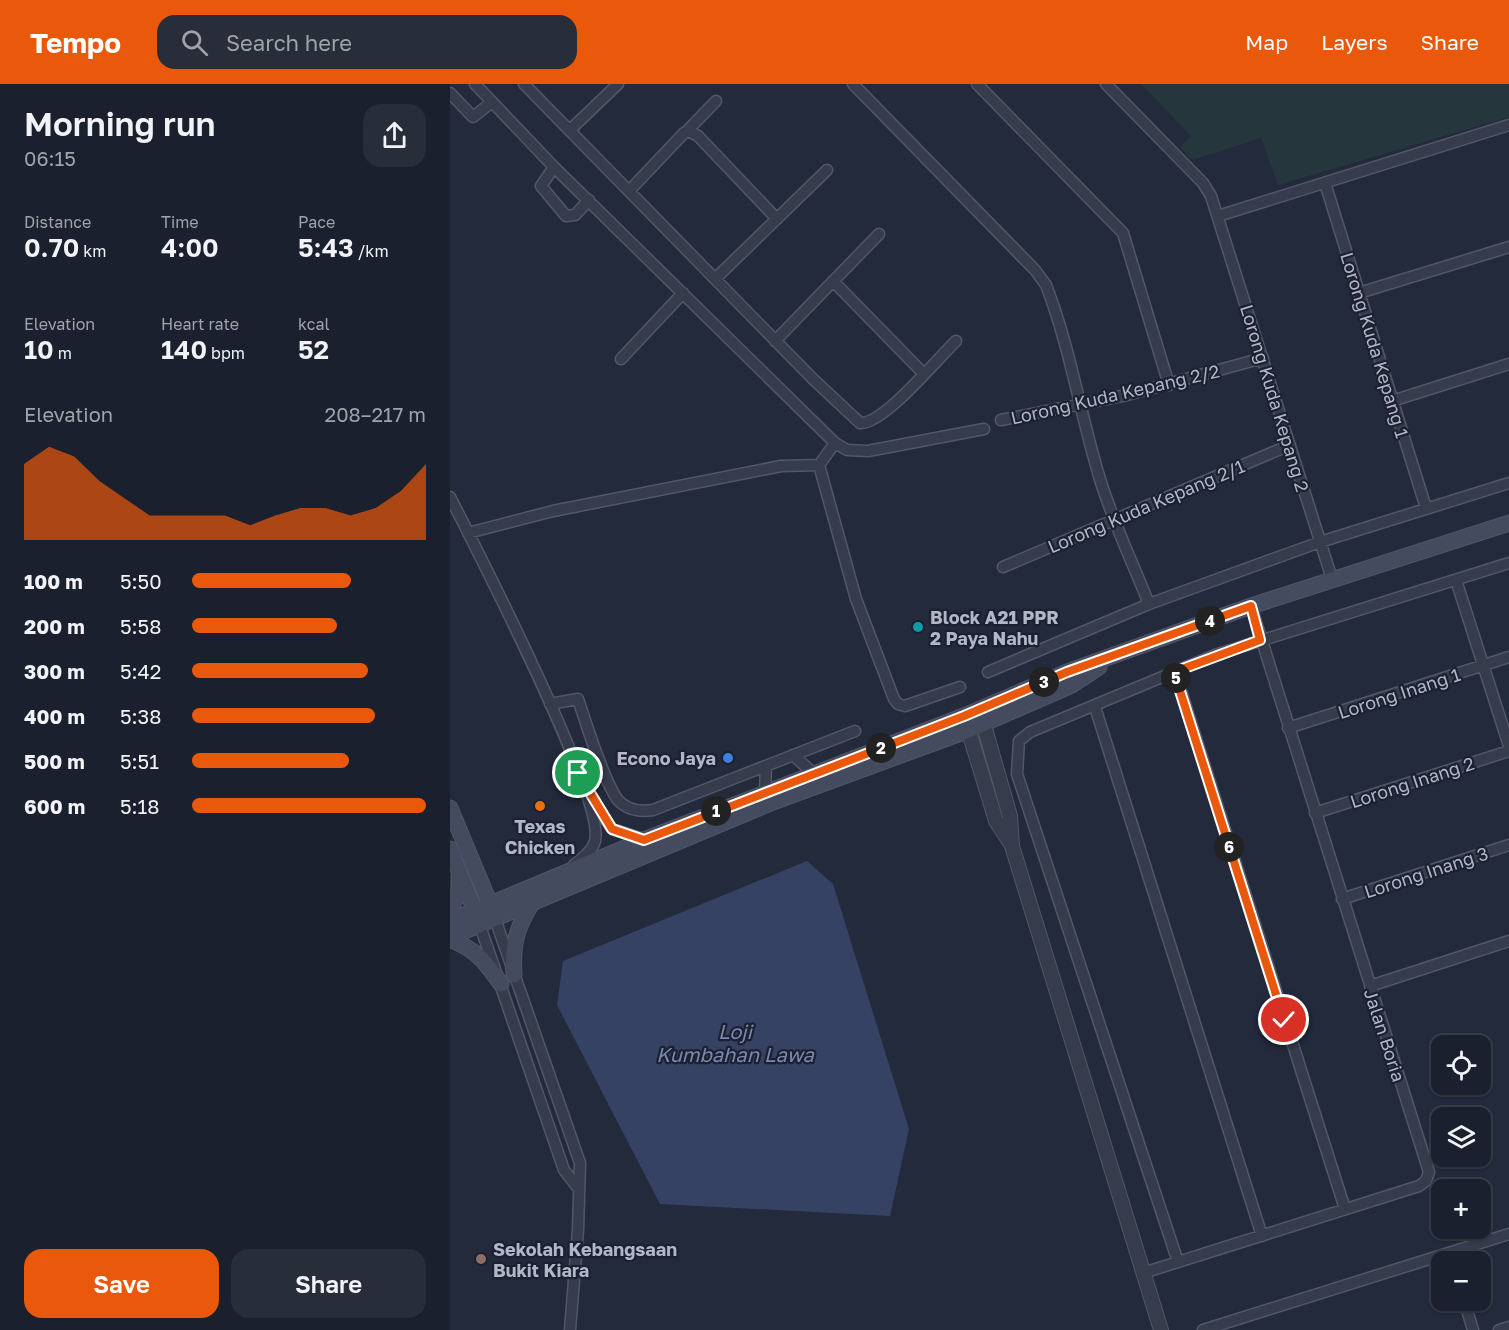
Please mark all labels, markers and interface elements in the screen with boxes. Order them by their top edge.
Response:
search box [157,15,577,69]
text: Tempo [30,26,121,59]
icon: search [178,26,211,59]
text: Search here [226,29,352,56]
text: Map [1245,29,1288,55]
text: Layers [1321,29,1388,55]
text: Share [1421,29,1479,55]
text: Morning run [24,104,216,143]
button: share [363,104,426,167]
text: 06:15 [24,146,76,170]
text: Distance [24,212,91,232]
text: Time [161,212,199,232]
text: Pace [298,212,335,232]
text: 0.70 [24,232,79,263]
text: 4:00 [161,232,219,263]
text: 5:43 [298,232,354,263]
text: km [79,241,107,261]
text: /km [354,241,389,261]
street label: Lorong Kuda Kepang 1 [1336,250,1414,441]
street label: Lorong Kuda Kepang 2 [1236,302,1314,494]
text: Elevation [24,314,95,334]
text: Heart rate [161,314,239,334]
text: kcal [298,314,330,334]
text: 10 [24,334,54,365]
text: 140 [161,334,207,365]
text: 52 [298,334,329,365]
text: m [54,343,72,363]
text: bpm [207,343,245,363]
street label: Lorong Kuda Kepang 2/2 [1008,359,1222,429]
text: Elevation [24,402,113,426]
text: 208–217 m [325,402,426,426]
street label: Lorong Kuda Kepang 2/1 [1044,454,1248,558]
text: 100 m [24,569,83,593]
text: 5:50 [120,569,162,593]
place label: Block A21 PPR 2 Paya Nahu [930,606,1059,649]
pin: 4 [1195,606,1225,636]
text: 4 [1205,611,1215,631]
text: 200 m [24,614,85,638]
text: 5:58 [120,614,161,638]
marker: Block A21 PPR 2 Paya Nahu [911,620,925,634]
text: 300 m [24,659,85,683]
text: 5:42 [120,659,161,683]
pin: 5 [1161,663,1191,693]
street label: Lorong Inang 1 [1335,663,1463,723]
pin: 3 [1029,667,1059,697]
text: 5 [1171,668,1181,688]
text: 3 [1039,672,1049,692]
text: 400 m [24,704,85,728]
text: 5:38 [120,704,162,728]
pin: 2 [866,733,896,763]
text: 2 [876,738,886,758]
pin [552,747,603,798]
place label: Econo Jaya [616,747,716,769]
text: 500 m [24,749,85,773]
text: 5:51 [120,749,159,773]
marker: Econo Jaya [721,751,735,765]
street label: Lorong Inang 2 [1347,752,1477,812]
icon: arrive [561,756,594,789]
text: 600 m [24,794,85,818]
text: 5:18 [120,794,160,818]
pin: 1 [701,796,731,826]
marker: Texas Chicken [533,799,547,813]
text: 1 [712,801,720,821]
place label: Texas Chicken [505,815,575,858]
pin: 6 [1214,832,1244,862]
text: 6 [1224,837,1234,857]
street label: Lorong Inang 3 [1361,842,1491,902]
street label: Jalan Boria [1360,986,1410,1084]
pin [1258,994,1309,1045]
icon: check [1267,1003,1300,1036]
water label: Loji Kumbahan Lawa [656,1019,814,1066]
map controls [1431,1035,1491,1311]
button: locate [1431,1035,1491,1095]
button: layers [1431,1107,1491,1167]
button: + [1431,1179,1491,1239]
place label: Sekolah Kebangsaan Bukit Kiara [493,1238,677,1281]
button: Save [24,1249,219,1318]
button: Share [231,1249,426,1318]
button: − [1431,1251,1491,1311]
marker: Sekolah Kebangsaan Bukit Kiara [474,1252,488,1266]

